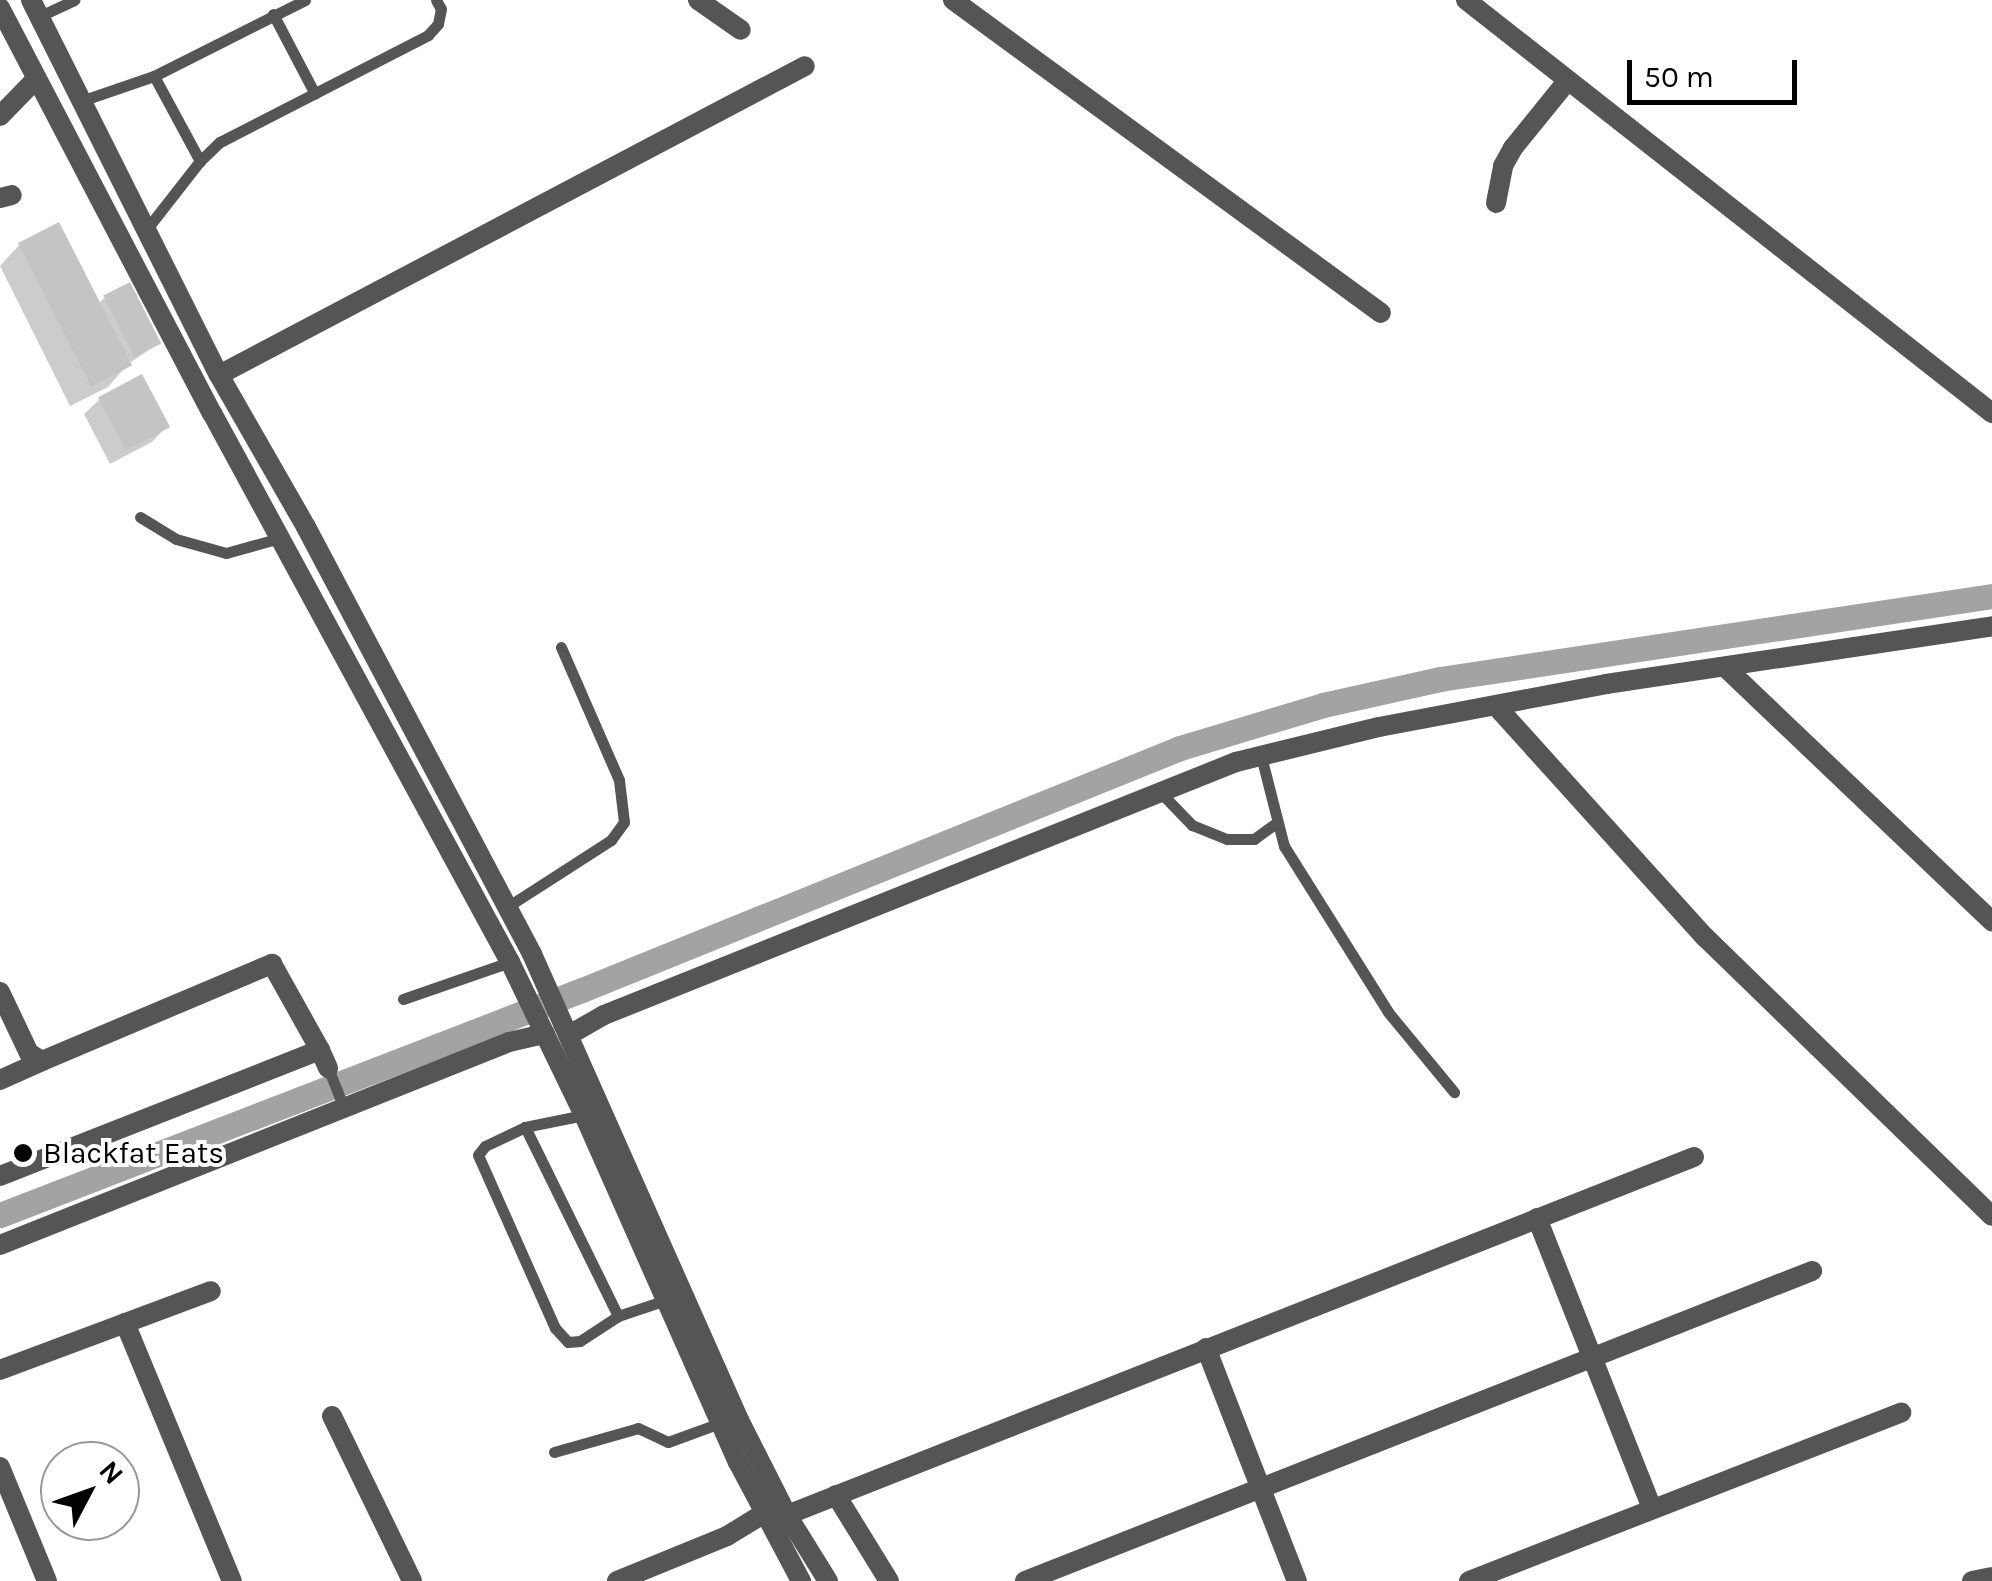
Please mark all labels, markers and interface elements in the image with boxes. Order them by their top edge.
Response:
scale bar [1632,40,1802,102]
text: 50 m [1644,59,1714,95]
place label: Blackfat Eats [43,1135,224,1171]
marker: Blackfat Eats [12,1142,34,1164]
north arrow [40,1441,140,1541]
text: N [92,1454,131,1491]

